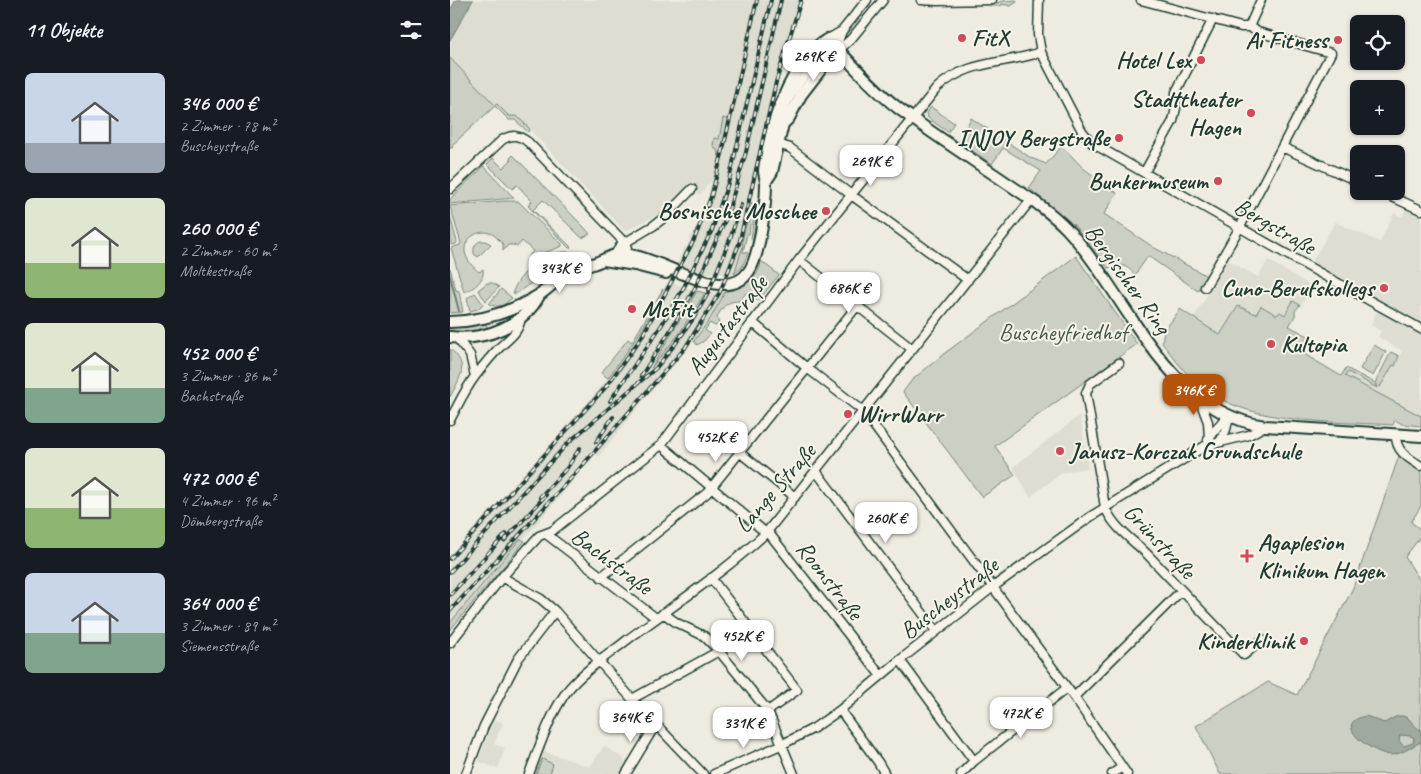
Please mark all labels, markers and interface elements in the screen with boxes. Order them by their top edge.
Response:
map controls [1350,15,1405,200]
button: locate [1350,15,1405,70]
icon: filters [397,16,425,44]
text: 11 Objekte [25,17,102,43]
place label: FitX [972,23,1012,53]
place label: Ai Fitness [1246,25,1331,55]
marker: FitX [956,32,968,44]
marker: Ai Fitness [1332,34,1344,46]
pin: 269K € [773,39,855,82]
place label: Hotel Lex [1116,45,1194,75]
text: 269K € [794,46,834,66]
marker: Hotel Lex [1195,54,1207,66]
button: + [1350,80,1405,135]
place label: Stadttheater Hagen [1131,84,1243,142]
text: 346 000 € [180,90,257,116]
icon: home [65,93,125,153]
marker: Stadttheater Hagen [1245,107,1257,119]
text: 2 Zimmer · 78 m² [180,116,275,136]
place label: INJOY Bergstraße [957,123,1111,153]
marker: INJOY Bergstraße [1113,132,1125,144]
text: Buscheystraße [180,136,258,156]
pin: 269K € [830,144,912,187]
button: − [1350,145,1405,200]
text: 269K € [851,151,891,171]
place label: Bunkermuseum [1088,166,1209,196]
marker: Bunkermuseum [1212,175,1224,187]
street label: Bergstraße [1229,191,1323,262]
place label: Bosnische Moschee [658,196,818,226]
marker: Bosnische Moschee [820,205,832,217]
text: 260 000 € [180,215,257,241]
icon: home [65,218,125,278]
street label: Bergischer Ring [1078,218,1179,342]
text: 2 Zimmer · 60 m² [180,241,275,261]
pin: 343K € [519,252,601,294]
text: 343K € [540,258,580,278]
text: Moltkestraße [180,261,251,281]
street label: Augustastraße [680,268,775,381]
pin: 686K € [808,272,890,314]
place label: Cuno-Berufskollegs [1221,273,1377,303]
text: 686K € [828,278,870,298]
marker: Cuno-Berufskollegs [1378,282,1390,294]
place label: McFit [642,294,695,324]
marker: McFit [626,303,638,315]
park label: Buscheyfriedhof [999,317,1133,347]
place label: Kultopia [1281,329,1349,359]
marker: Kultopia [1265,338,1277,350]
text: 452 000 € [180,340,256,366]
icon: home [65,343,125,403]
text: 3 Zimmer · 86 m² [180,366,275,386]
pin: 346K € [1153,374,1235,416]
text: 346K € [1173,380,1215,400]
text: Bachstraße [180,386,243,406]
place label: WirrWarr [858,399,945,429]
marker: WirrWarr [842,408,854,420]
pin: 452K € [675,420,757,463]
text: 452K € [696,427,736,447]
street label: Lange Straße [728,435,824,539]
place label: Janusz-Korczak Grundschule [1068,436,1303,466]
marker: Janusz-Korczak Grundschule [1054,445,1066,457]
text: 472 000 € [180,465,256,491]
icon: home [65,468,125,528]
text: 4 Zimmer · 96 m² [180,491,275,511]
street label: Grünstraße [1117,497,1204,587]
pin: 260K € [845,502,927,544]
text: 260K € [865,508,907,528]
text: Dömbergstraße [180,511,262,531]
street label: Bachstraße [565,521,660,603]
place label: Agaplesion Klinikum Hagen [1258,527,1387,585]
street label: Roonstraße [790,534,872,627]
street label: Buscheystraße [894,549,1006,646]
marker: Agaplesion Klinikum Hagen [1240,549,1254,563]
text: 364 000 € [180,590,257,616]
icon: home [65,593,125,653]
text: 3 Zimmer · 89 m² [180,616,275,636]
pin: 452K € [701,620,783,662]
text: 452K € [722,626,762,646]
place label: Kinderklinik [1197,626,1296,656]
marker: Kinderklinik [1298,635,1310,647]
text: Siemensstraße [180,636,258,656]
pin: 472K € [980,696,1062,739]
pin: 364K € [590,700,672,743]
text: 472K € [1001,703,1041,723]
pin: 331K € [703,706,785,749]
text: 364K € [610,707,652,727]
text: 331K € [724,713,764,733]

